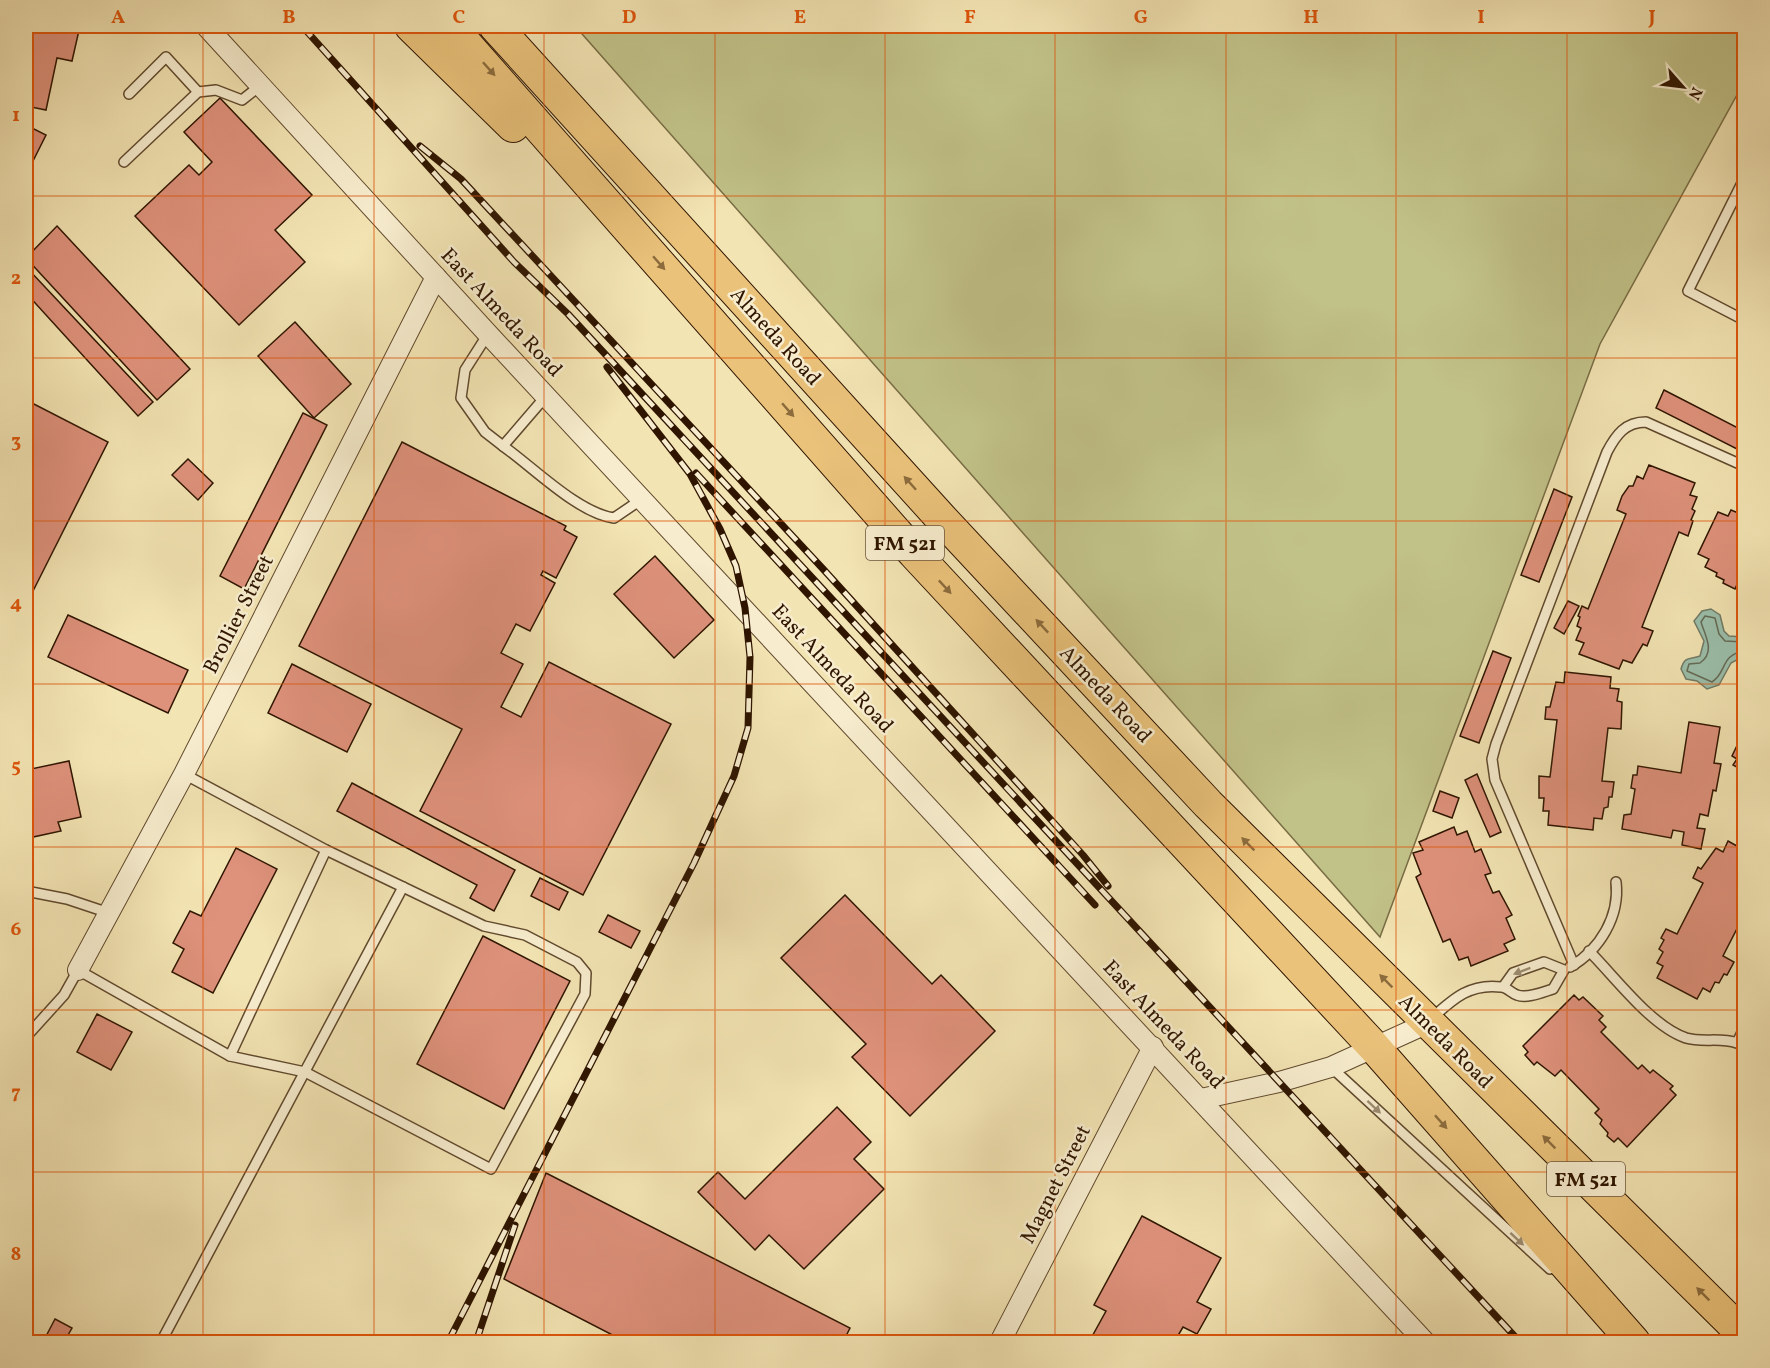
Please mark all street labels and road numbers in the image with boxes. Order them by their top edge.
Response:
street label: East Almeda Road [433,242,569,384]
street label: Almeda Road [723,281,827,393]
road number: FM 521 [866,526,944,560]
street label: Brollier Street [197,550,282,679]
street label: East Almeda Road [764,598,900,740]
street label: Almeda Road [1052,640,1158,750]
street label: East Almeda Road [1095,954,1231,1096]
street label: Almeda Road [1391,988,1499,1096]
street label: Magnet Street [1014,1120,1099,1249]
road number: FM 521 [1547,1162,1625,1196]

